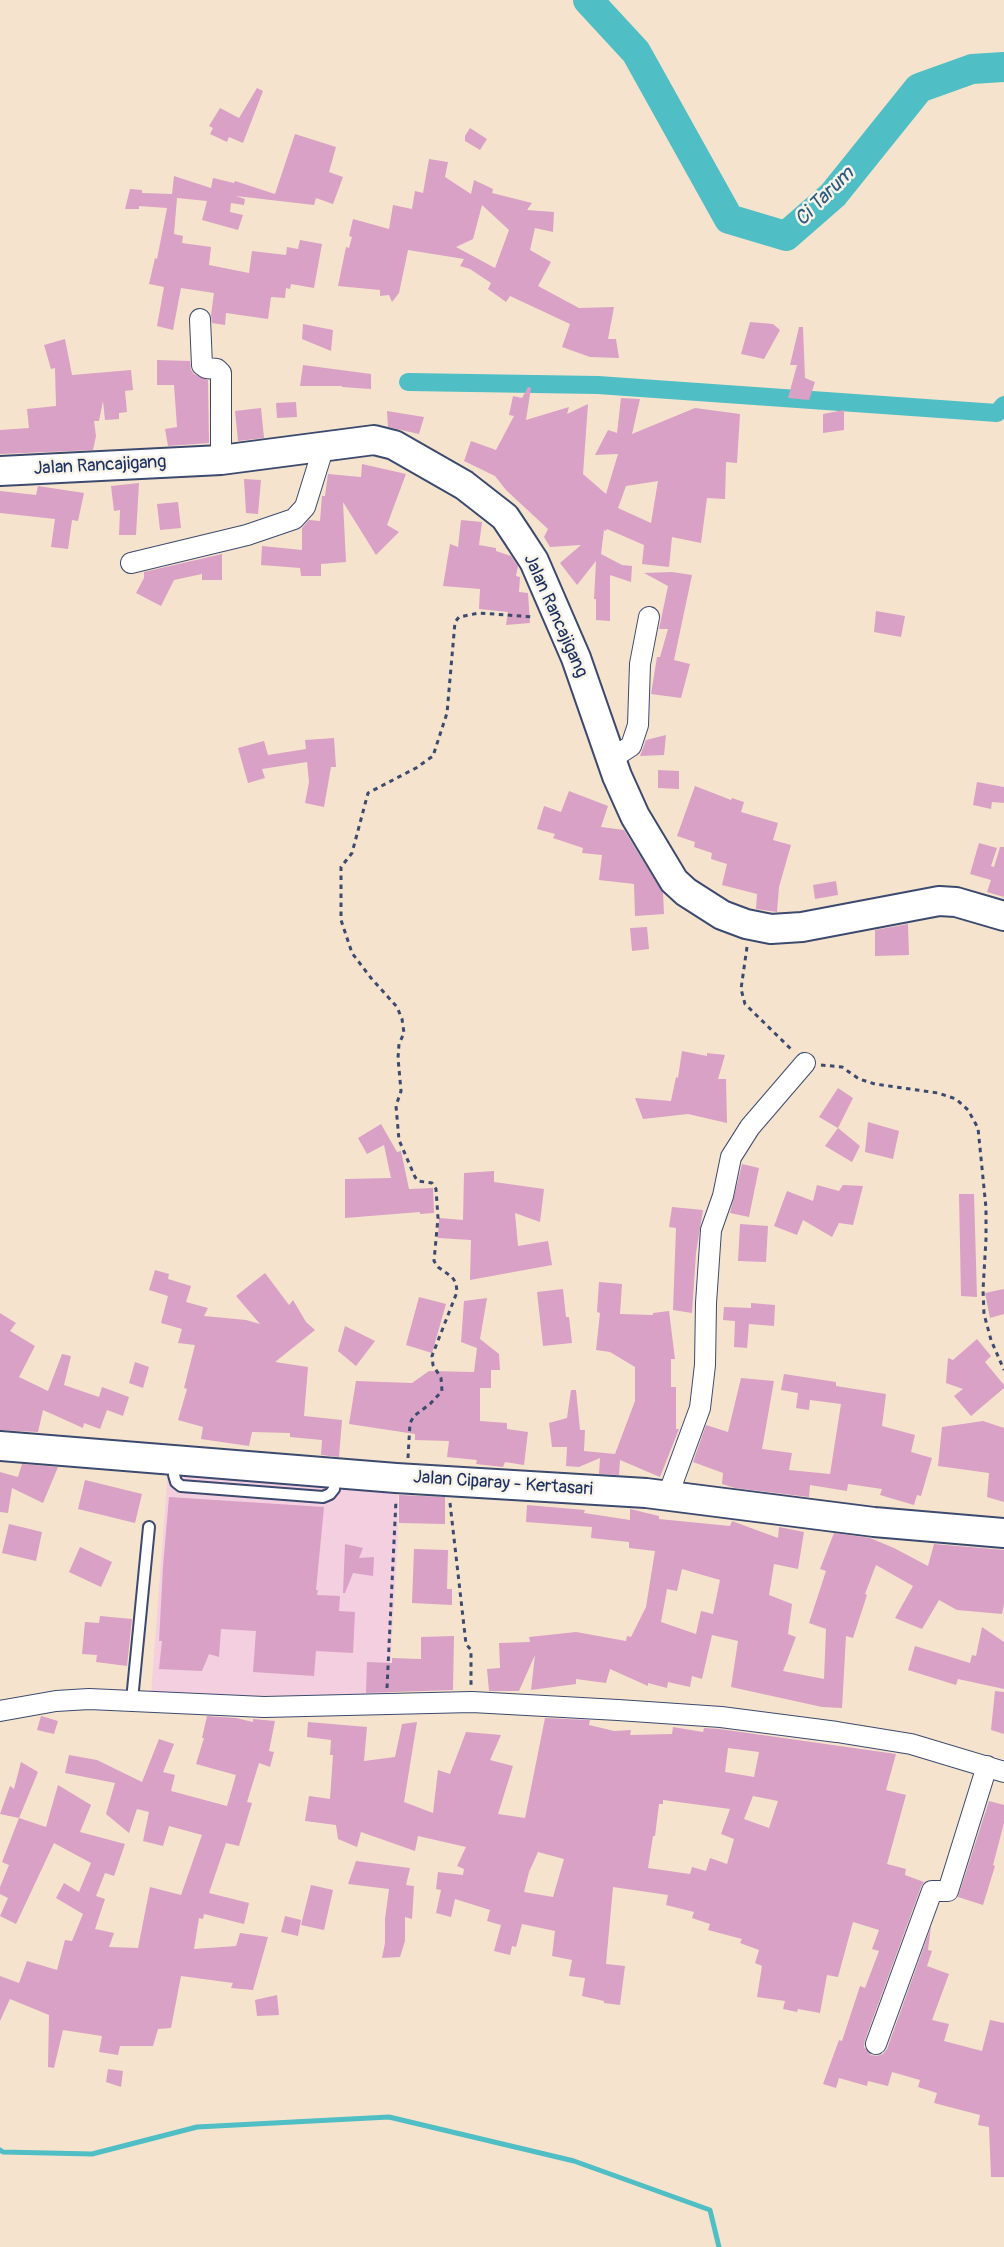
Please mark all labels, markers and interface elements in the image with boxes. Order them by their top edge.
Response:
water label: Ci Tarum [790,162,860,232]
street label: Jalan Rancajigang [33,452,167,480]
street label: Jalan Rancajigang [518,551,592,681]
street label: Jalan Ciparay - Kertasari [412,1467,594,1501]

